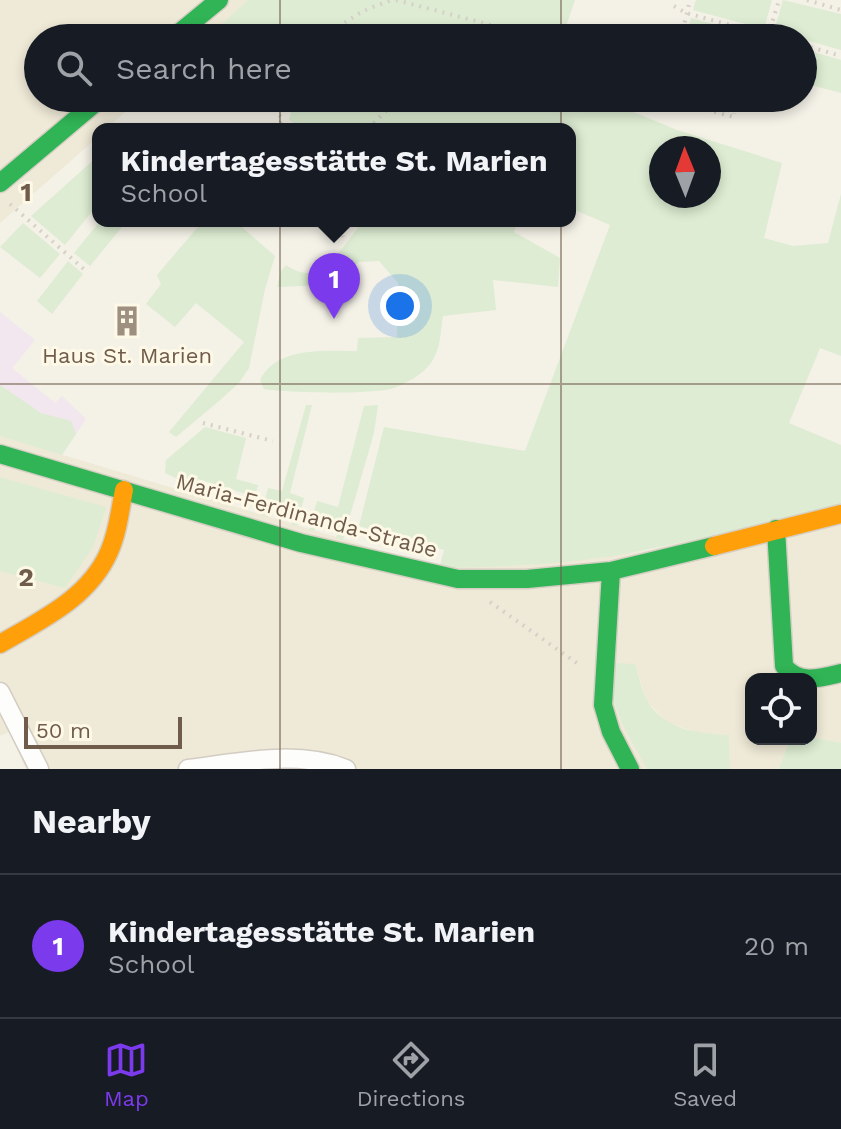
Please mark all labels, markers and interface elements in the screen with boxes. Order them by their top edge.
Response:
search box [24,24,817,112]
icon: search [52,46,96,90]
text: Search here [116,51,292,86]
popup [92,123,576,227]
north arrow [649,136,721,208]
text: Kindertagesstätte St. Marien [120,143,548,178]
text: 1 [20,177,32,207]
text: School [120,178,207,208]
pin: 1 [308,253,360,319]
your location [380,286,420,326]
building icon: Haus St. Marien [110,304,144,338]
place label: Haus St. Marien [42,343,212,368]
street label: Maria-Ferdinanda-Straße [174,469,440,562]
text: 2 [18,562,34,592]
map controls [745,673,817,745]
button: locate [745,673,817,745]
scale bar [24,713,182,749]
text: 50 m [36,718,91,743]
text: Nearby [32,801,151,841]
text: Kindertagesstätte St. Marien [108,914,535,949]
text: 1 [52,931,64,961]
text: 20 m [744,931,809,961]
text: School [108,949,194,979]
tab: Map [104,1038,149,1111]
tab: Directions [357,1038,465,1111]
tab: Saved [673,1038,737,1111]

